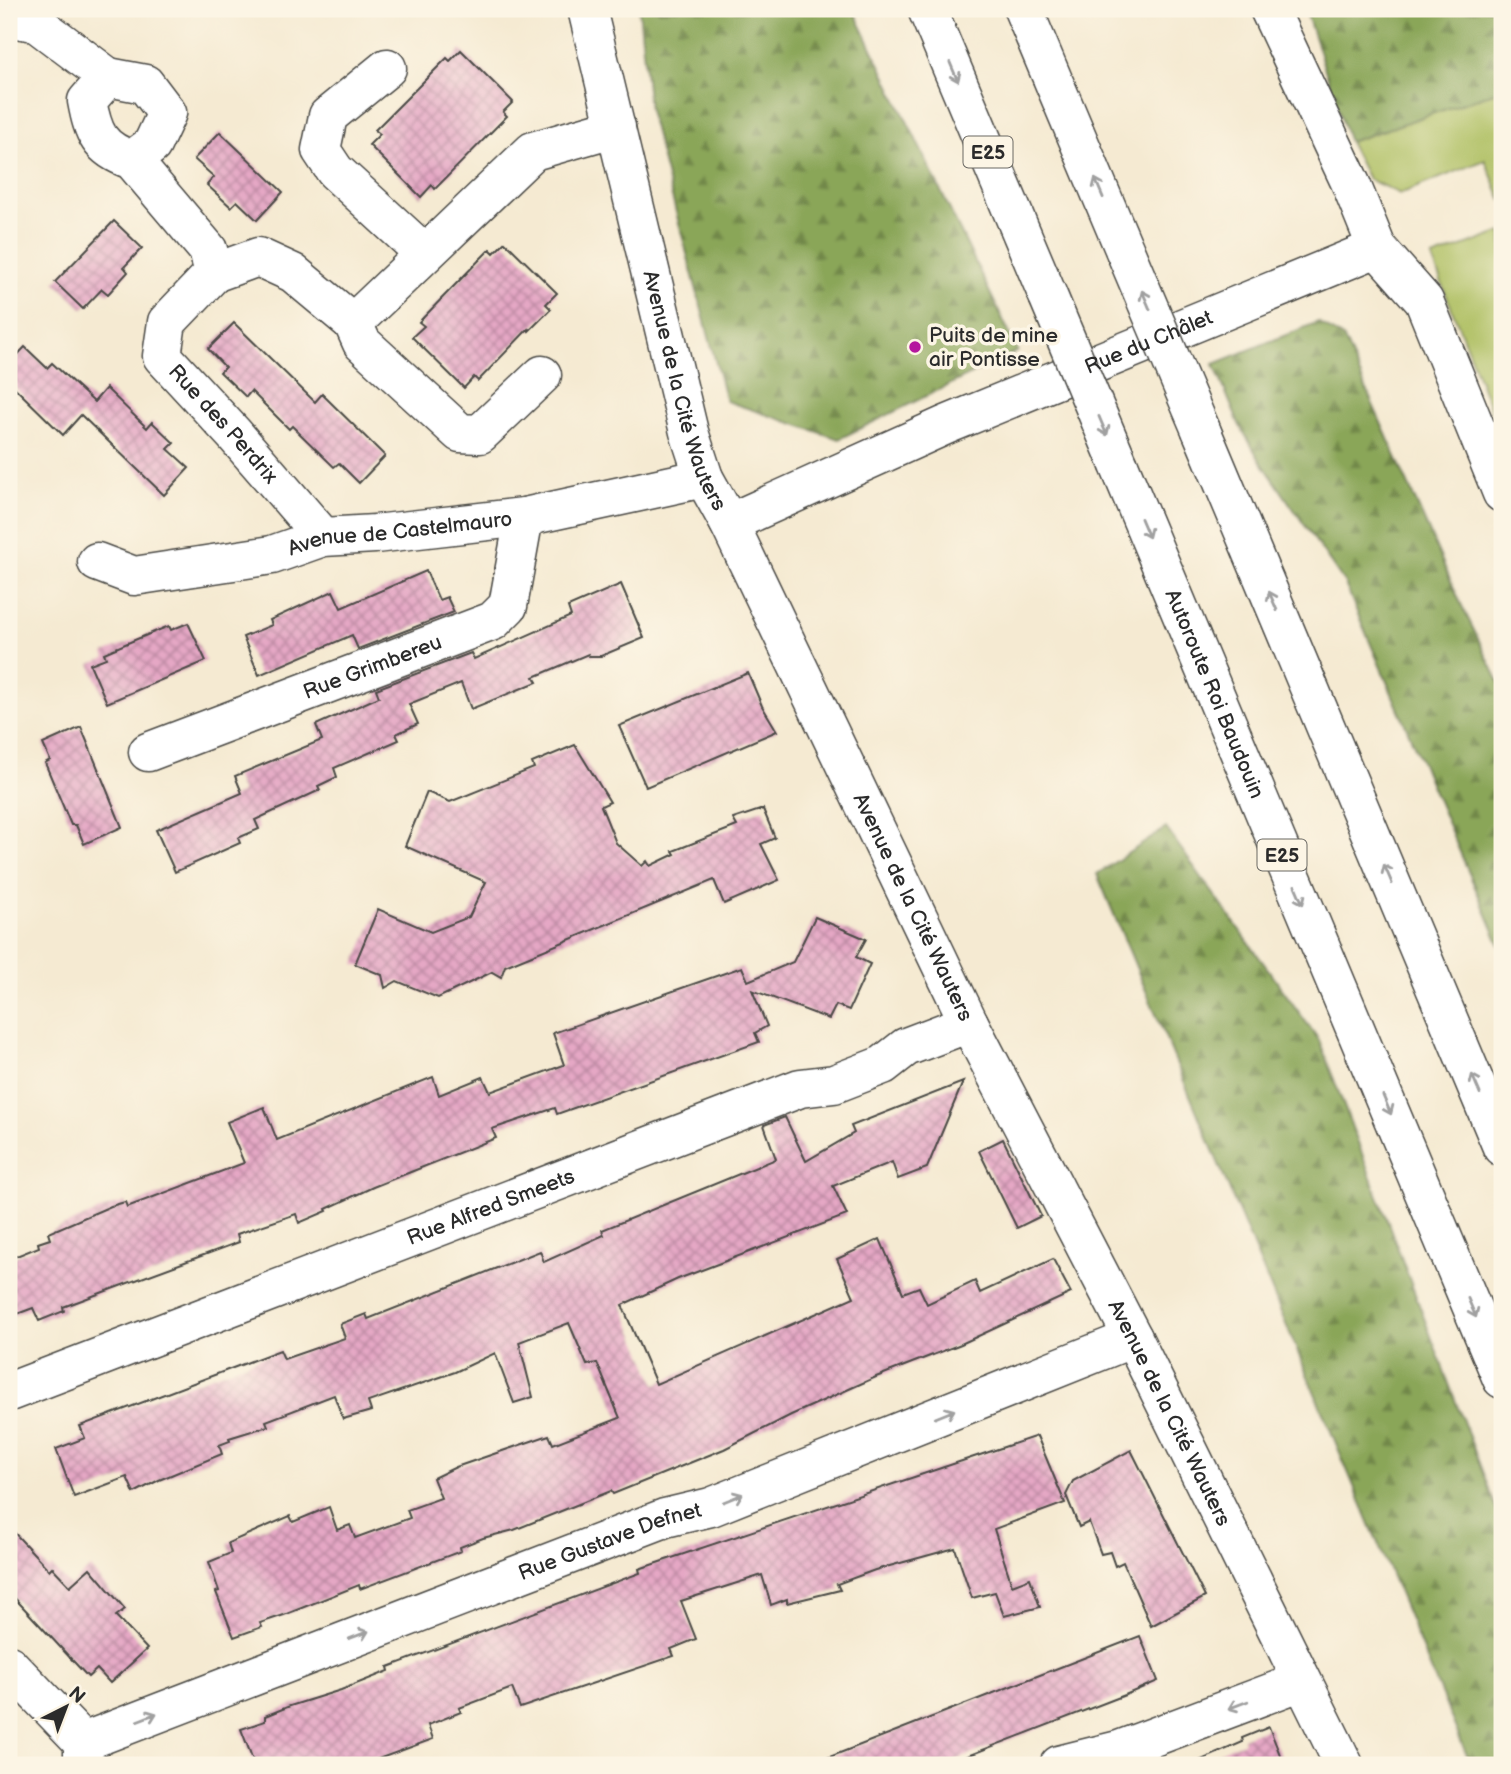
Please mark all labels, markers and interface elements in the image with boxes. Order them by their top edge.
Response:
one-way arrow [948,60,961,82]
road number: E25 [964,136,1012,168]
one-way arrow [1092,177,1105,199]
street label: Avenue de la Cité Wauters [637,268,732,515]
one-way arrow [1139,290,1152,311]
street label: Rue du Châlet [1081,305,1217,380]
place label: Puits de mine air Pontisse [929,323,1058,372]
marker: Puits de mine air Pontisse [907,339,923,355]
street label: Rue des Perdrix [163,359,283,489]
one-way arrow [1097,415,1110,437]
street label: Avenue de Castelmauro [285,506,514,561]
one-way arrow [1139,516,1152,538]
street label: Autoroute Roi Baudouin [1160,586,1269,802]
one-way arrow [1265,590,1278,612]
street label: Rue Grimbereu [300,630,445,705]
street label: Avenue de la Cité Wauters [848,789,978,1025]
road number: E25 [1258,840,1306,870]
one-way arrow [1380,864,1393,885]
one-way arrow [1294,884,1307,906]
one-way arrow [1469,1074,1482,1095]
one-way arrow [1382,1094,1395,1116]
street label: Rue Alfred Smeets [404,1164,578,1251]
street label: Avenue de la Cité Wauters [1102,1296,1236,1530]
one-way arrow [1467,1296,1480,1318]
one-way arrow [933,1407,955,1420]
one-way arrow [722,1491,744,1504]
street label: Rue Gustave Defnet [515,1498,704,1586]
one-way arrow [347,1627,369,1640]
north arrow [32,1672,102,1742]
text: N [63,1682,89,1709]
one-way arrow [1227,1699,1249,1712]
one-way arrow [135,1709,157,1722]

